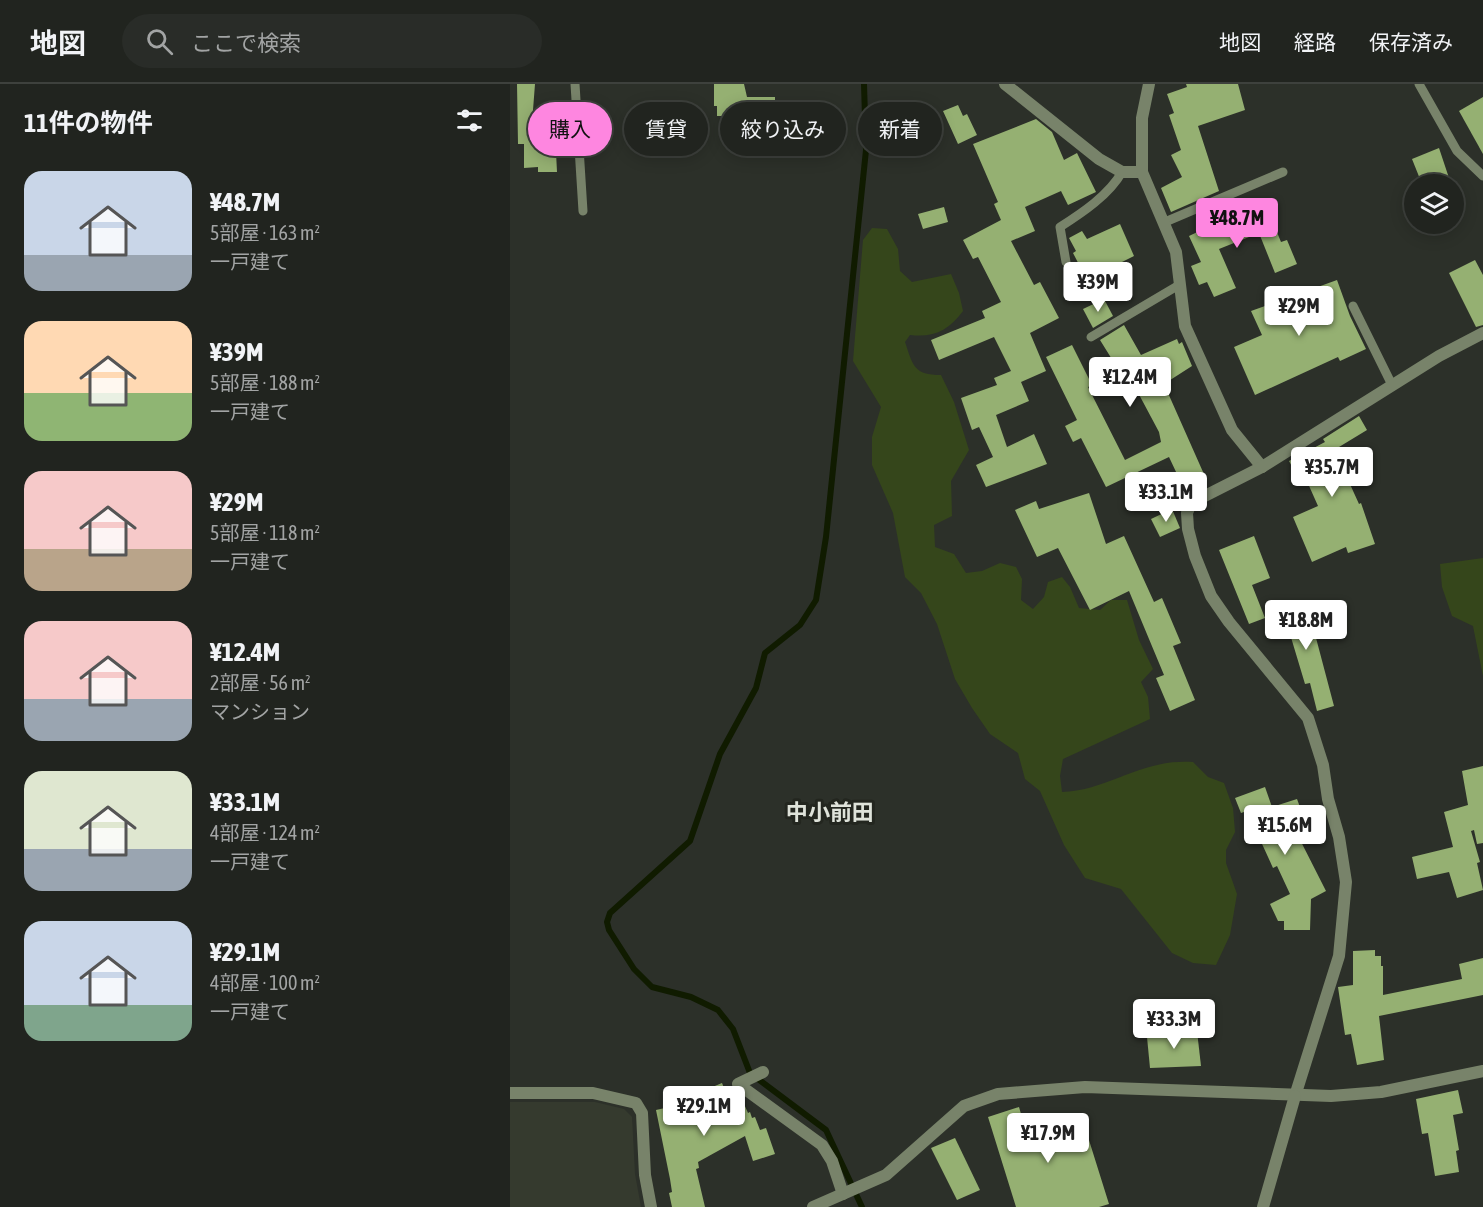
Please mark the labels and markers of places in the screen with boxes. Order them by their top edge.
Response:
pin: ¥48.7M [1188,198,1286,249]
pin: ¥39M [1062,262,1134,313]
pin: ¥29M [1263,286,1335,337]
pin: ¥12.4M [1081,357,1179,408]
pin: ¥35.7M [1283,447,1381,498]
pin: ¥33.1M [1117,472,1215,523]
pin: ¥18.8M [1257,600,1355,651]
pin: ¥15.6M [1236,805,1334,856]
pin: ¥33.3M [1125,999,1223,1050]
pin: ¥29.1M [655,1086,753,1137]
pin: ¥17.9M [999,1113,1097,1164]

